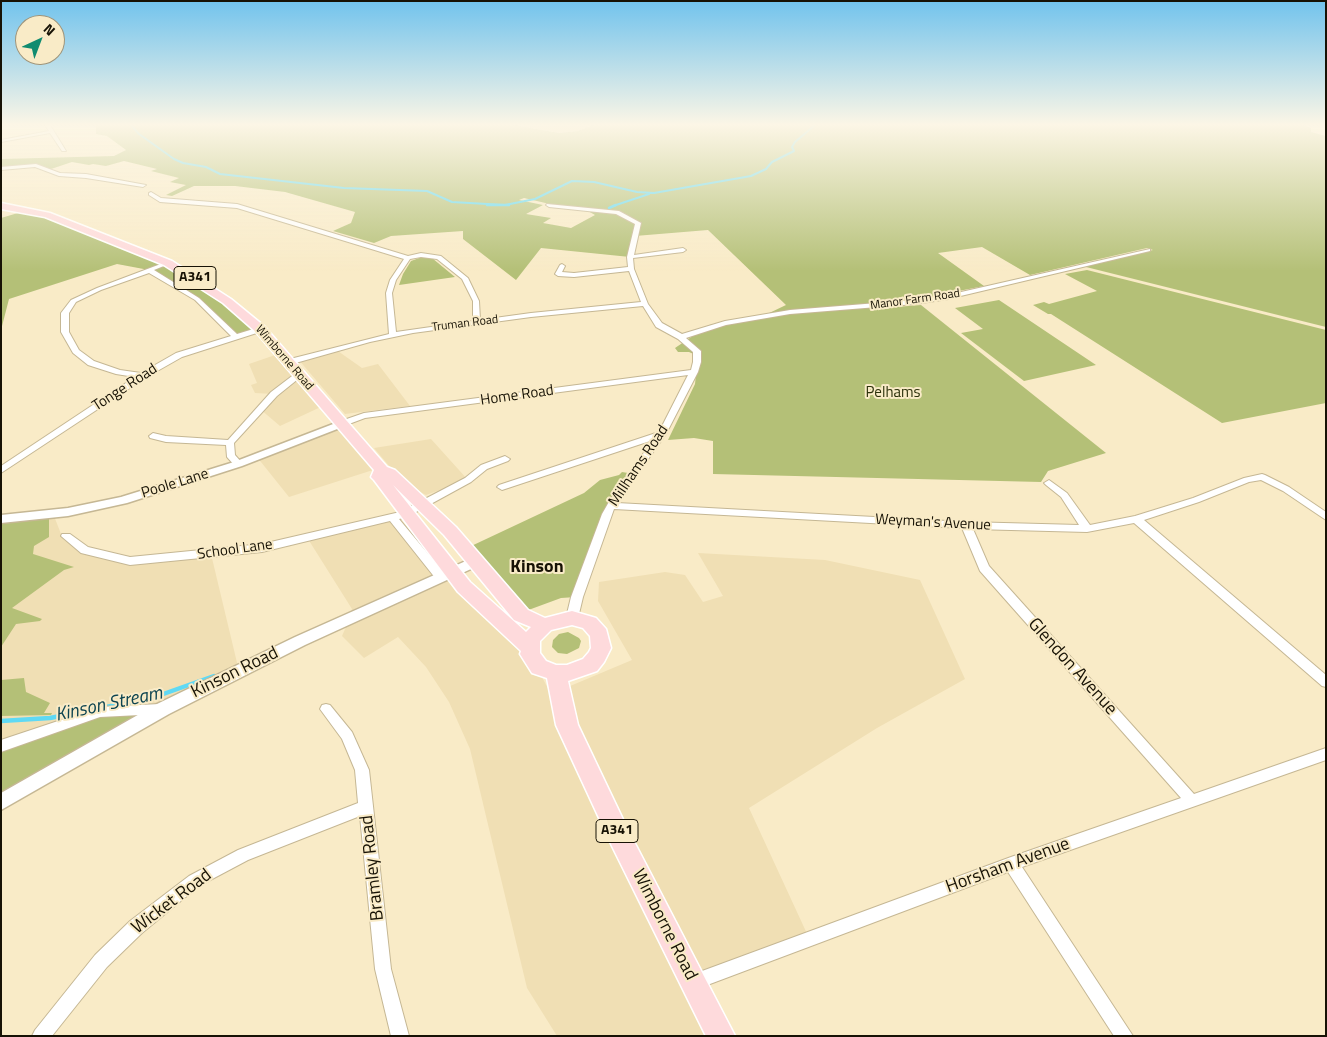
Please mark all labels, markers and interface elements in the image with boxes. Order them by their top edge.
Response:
north arrow [15,15,65,65]
text: N [39,18,61,40]
road number: A341 [174,266,216,290]
street label: Manor Farm Road [869,287,961,313]
street label: Truman Road [431,313,499,335]
street label: Wimborne Road [252,323,316,393]
street label: Tonge Road [89,360,161,416]
street label: Home Road [479,382,555,410]
park label: Pelhams [866,384,920,402]
street label: Millhams Road [605,422,673,510]
street label: Poole Lane [139,465,211,503]
street label: Weyman's Avenue [875,511,991,535]
street label: School Lane [196,536,274,564]
district label: Kinson [510,557,564,579]
street label: Glendon Avenue [1023,614,1121,720]
street label: Kinson Road [188,643,282,703]
water label: Kinson Stream [53,683,165,727]
street label: Bramley Road [357,814,389,922]
road number: A341 [596,819,638,842]
street label: Horsham Avenue [943,834,1073,898]
street label: Wicket Road [128,865,216,939]
street label: Wimborne Road [627,866,701,984]

